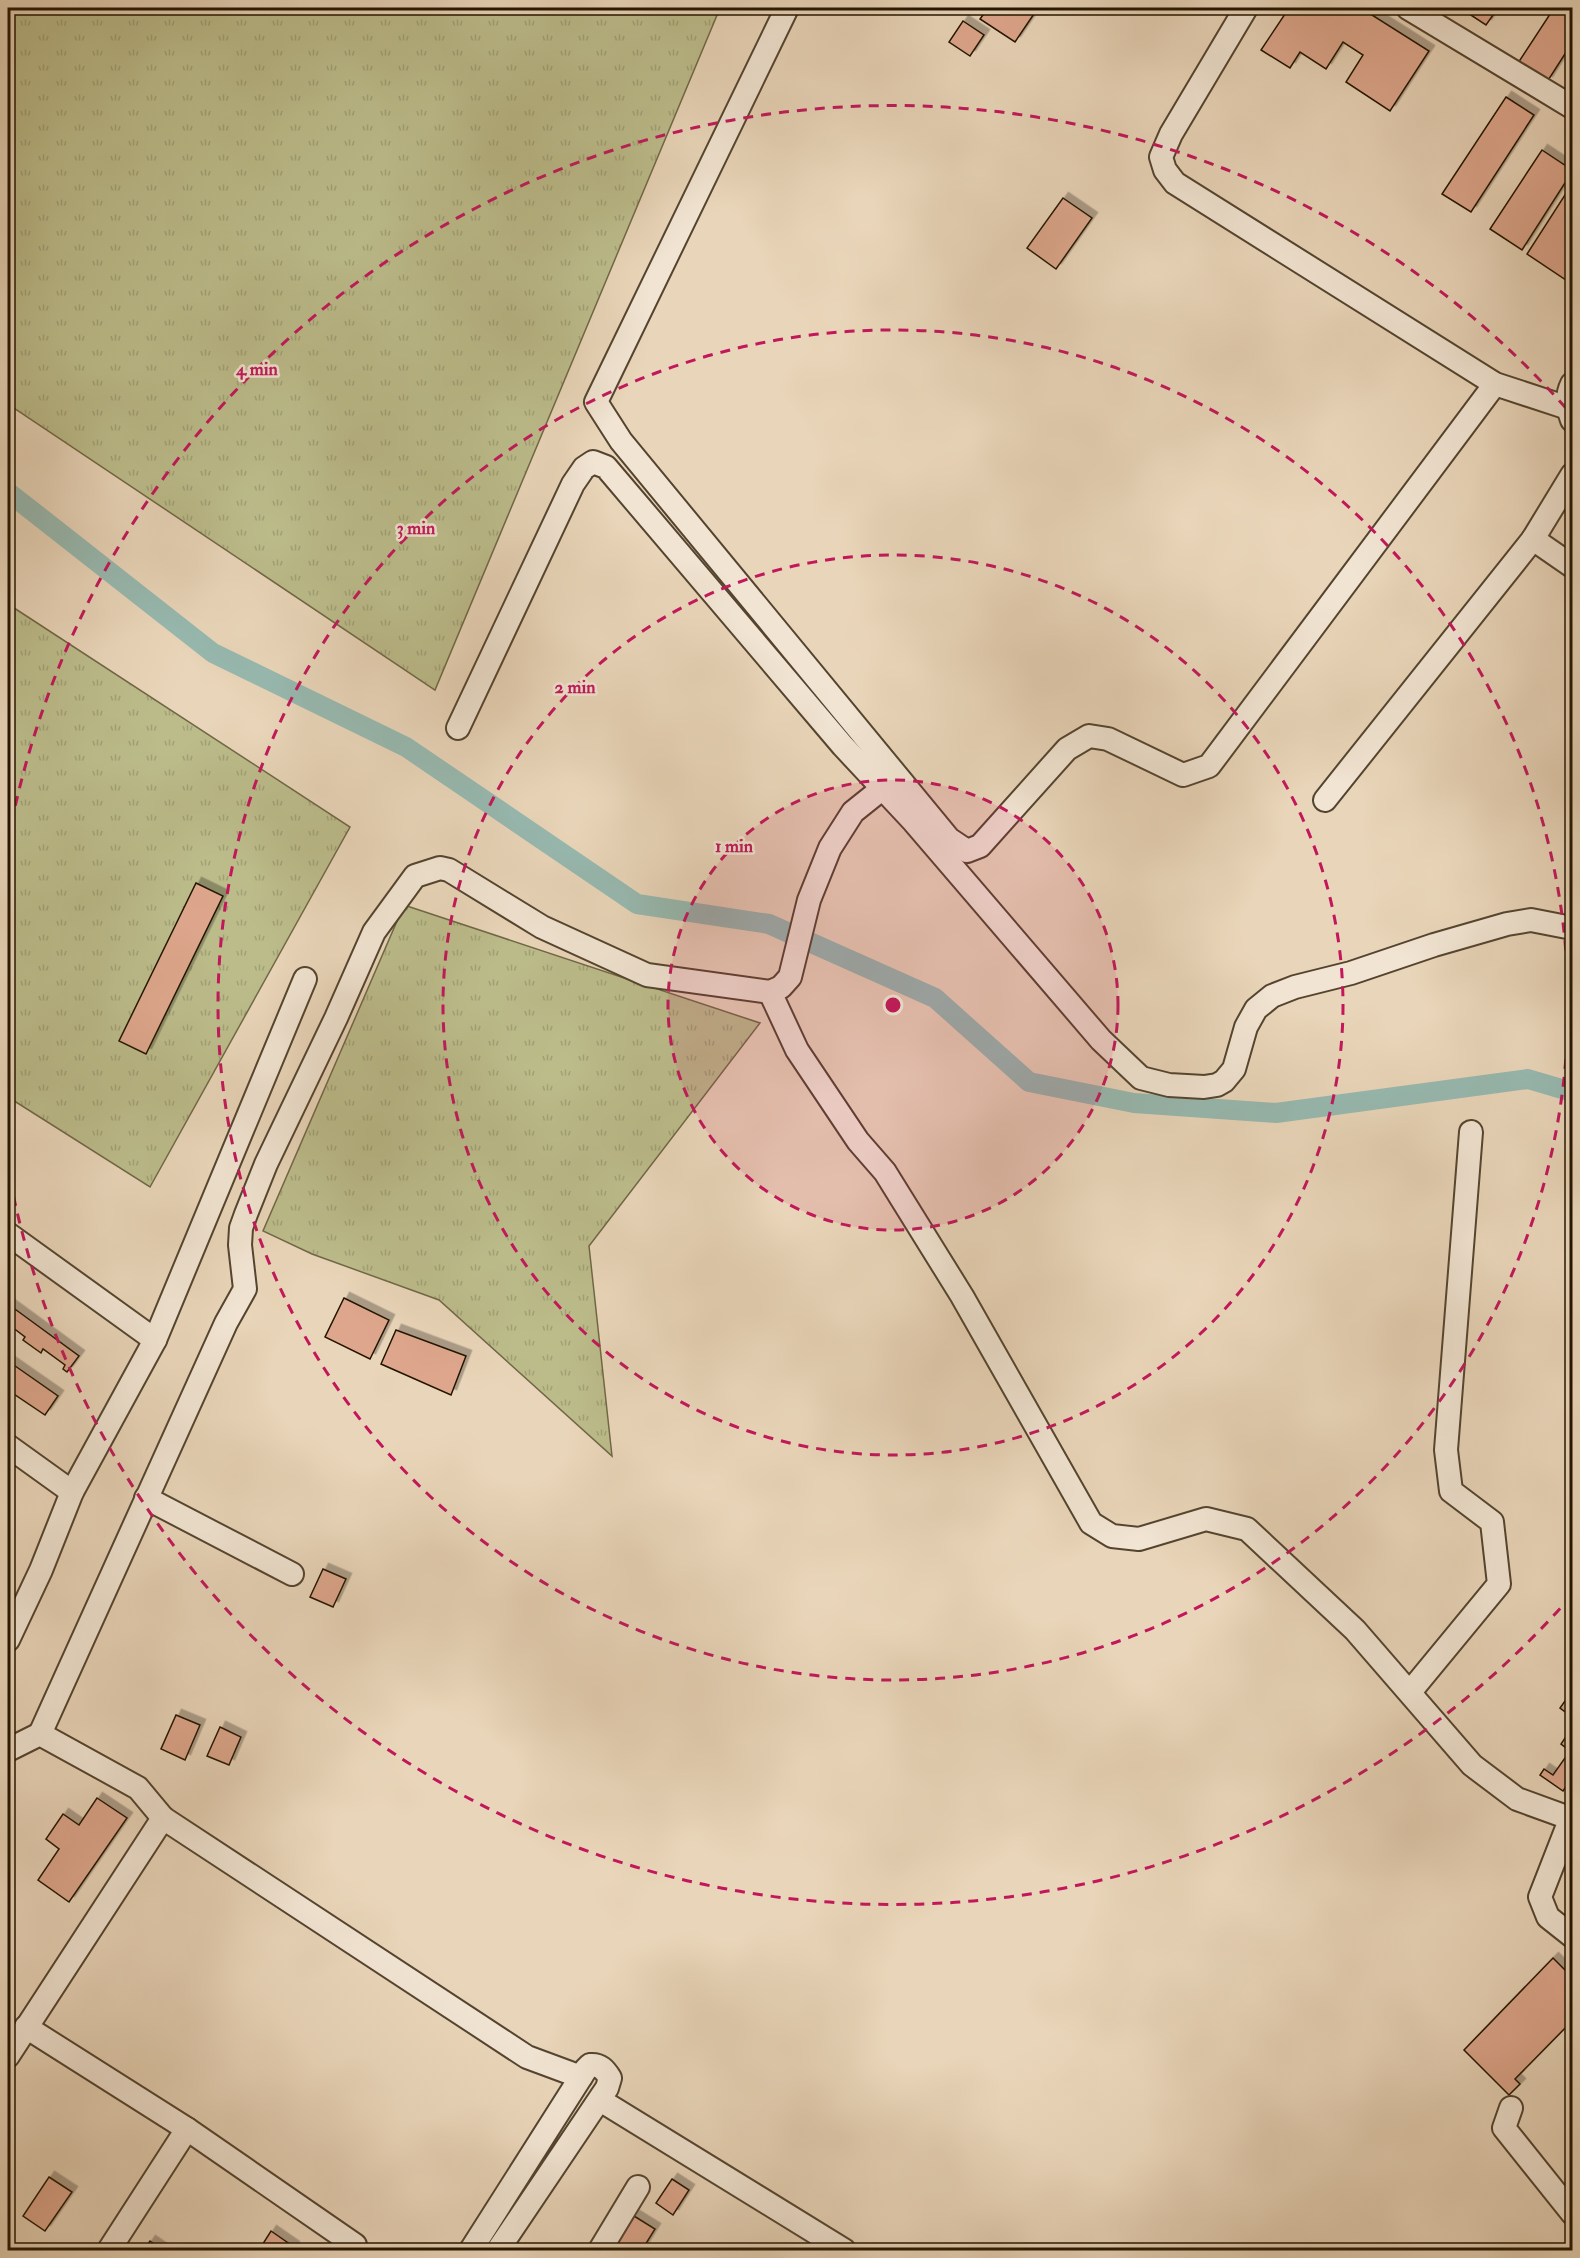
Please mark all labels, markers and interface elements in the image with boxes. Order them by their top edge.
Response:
text: 4 min [235,358,278,381]
text: 3 min [397,517,436,540]
text: 2 min [555,676,596,699]
text: 1 min [715,835,754,858]
centre of rings [883,995,903,1015]

